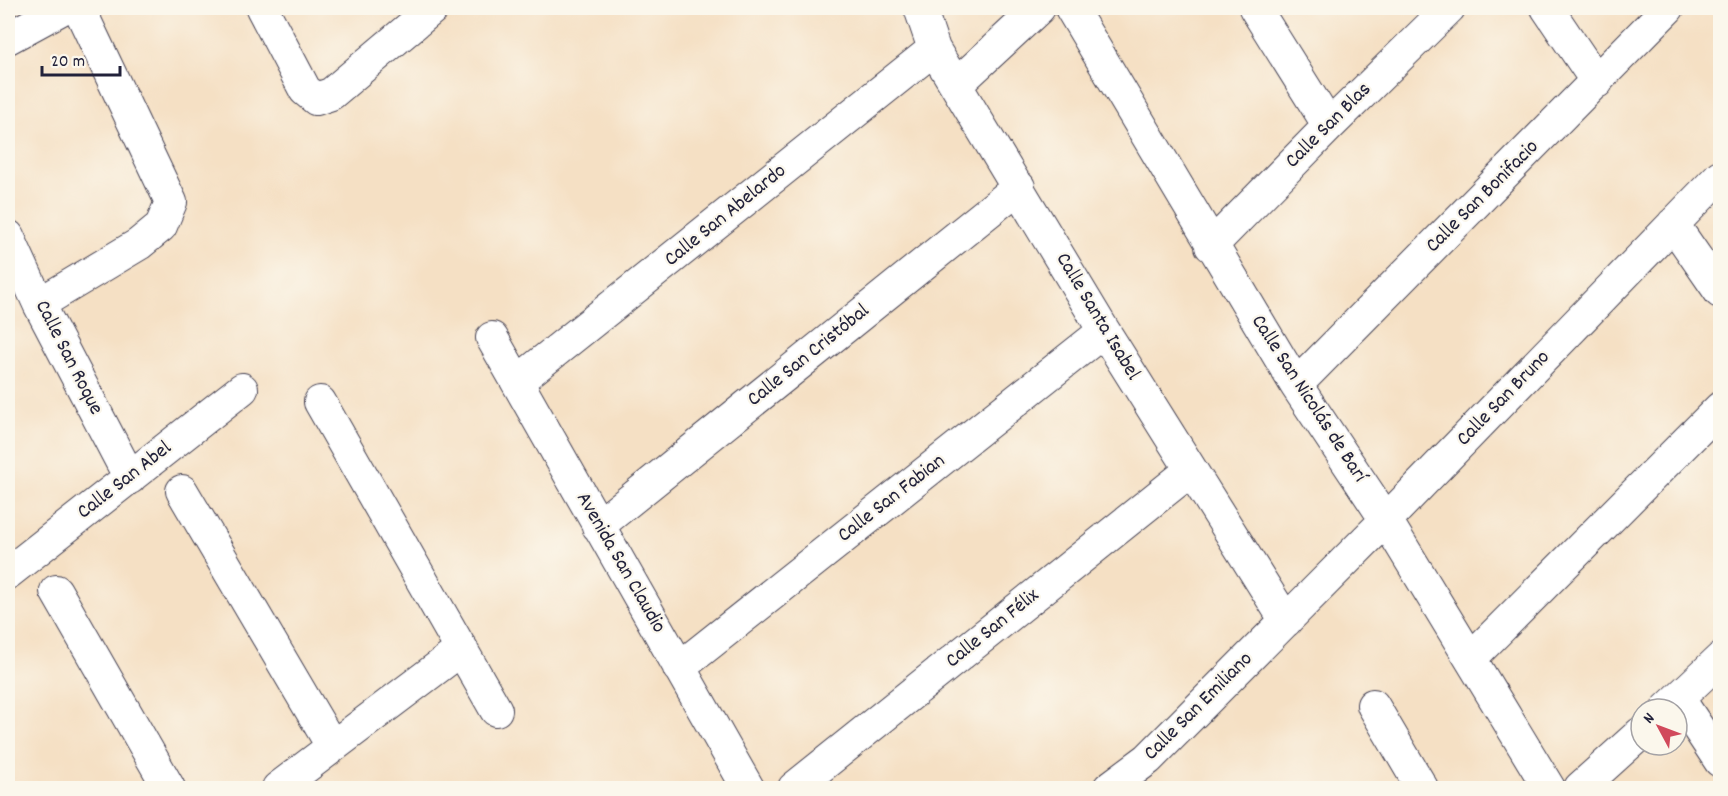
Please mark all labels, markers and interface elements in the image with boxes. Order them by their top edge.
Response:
scale bar [42,39,120,77]
text: 20 m [51,50,85,75]
street label: Calle San Blas [1279,76,1379,176]
street label: Calle San Bonifacio [1419,133,1547,261]
street label: Calle San Abelardo [658,157,794,275]
street label: Calle Santa Isabel [1047,248,1147,386]
street label: Calle San Roque [26,295,110,421]
street label: Calle San Cristóbal [741,297,877,415]
street label: Calle San Nicolás de Barí [1242,309,1375,490]
street label: Calle San Bruno [1450,344,1558,454]
street label: Calle San Abel [71,434,179,528]
street label: Calle San Fabian [832,447,952,551]
street label: Avenida San Claudio [567,487,673,639]
street label: Calle San Félix [940,582,1046,676]
street label: Calle San Emiliano [1138,646,1260,768]
north arrow [1629,697,1689,757]
text: N [1638,708,1661,729]

